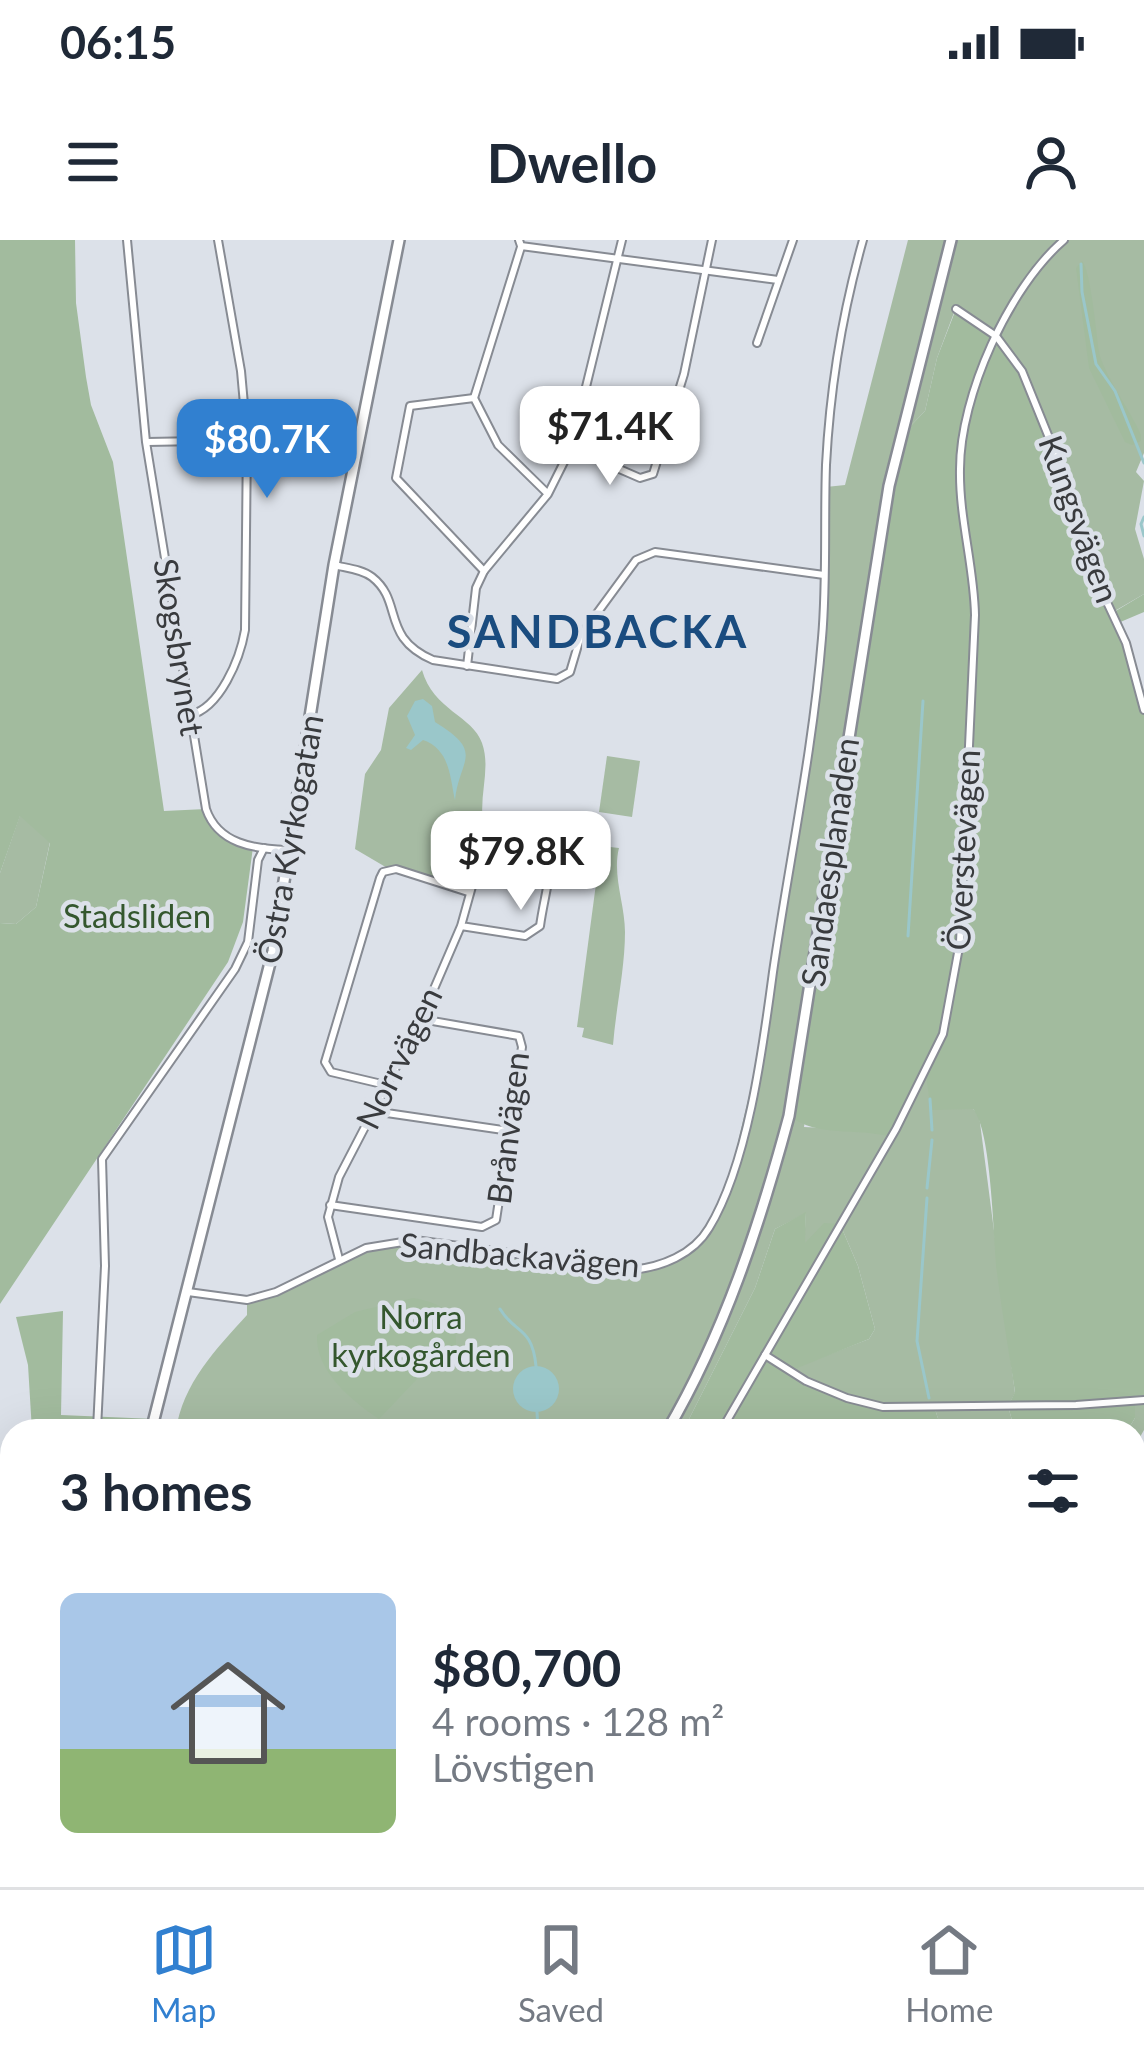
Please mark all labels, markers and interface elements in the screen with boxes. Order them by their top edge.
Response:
text: 06:15 [60,15,176,69]
icon: menu [60,129,126,195]
icon: person [1018,129,1084,195]
text: Dwello [487,130,657,195]
pin: $71.4K [512,386,708,488]
pin: $80.7K [169,399,365,501]
text: $71.4K [547,402,673,448]
text: $80.7K [204,415,330,461]
street label: Kungsvägen [1031,430,1129,608]
street label: Skogsbrynet [146,556,214,738]
district label: SANDBACKA [447,604,749,658]
street label: Östra Kyrkogatan [247,711,331,967]
street label: Sandaesplanaden [792,735,866,989]
street label: Överstevägen [937,748,987,951]
pin: $79.8K [423,811,619,913]
text: $79.8K [458,827,584,873]
park label: Stadsliden [63,895,211,935]
street label: Norrvägen [347,980,450,1135]
street label: Brånvägen [478,1050,536,1206]
street label: Sandbackavägen [399,1224,641,1284]
park label: Norra kyrkogården [331,1296,511,1374]
icon: filters [1020,1458,1086,1524]
text: 3 homes [60,1461,252,1522]
text: $80,700 [432,1637,621,1698]
icon: home [156,1641,300,1785]
text: 4 rooms · 128 m² [432,1698,724,1744]
text: Lövstigen [432,1744,595,1790]
tab: Map [151,1917,217,2029]
tab: Saved [518,1917,604,2029]
tab: Home [905,1917,993,2029]

